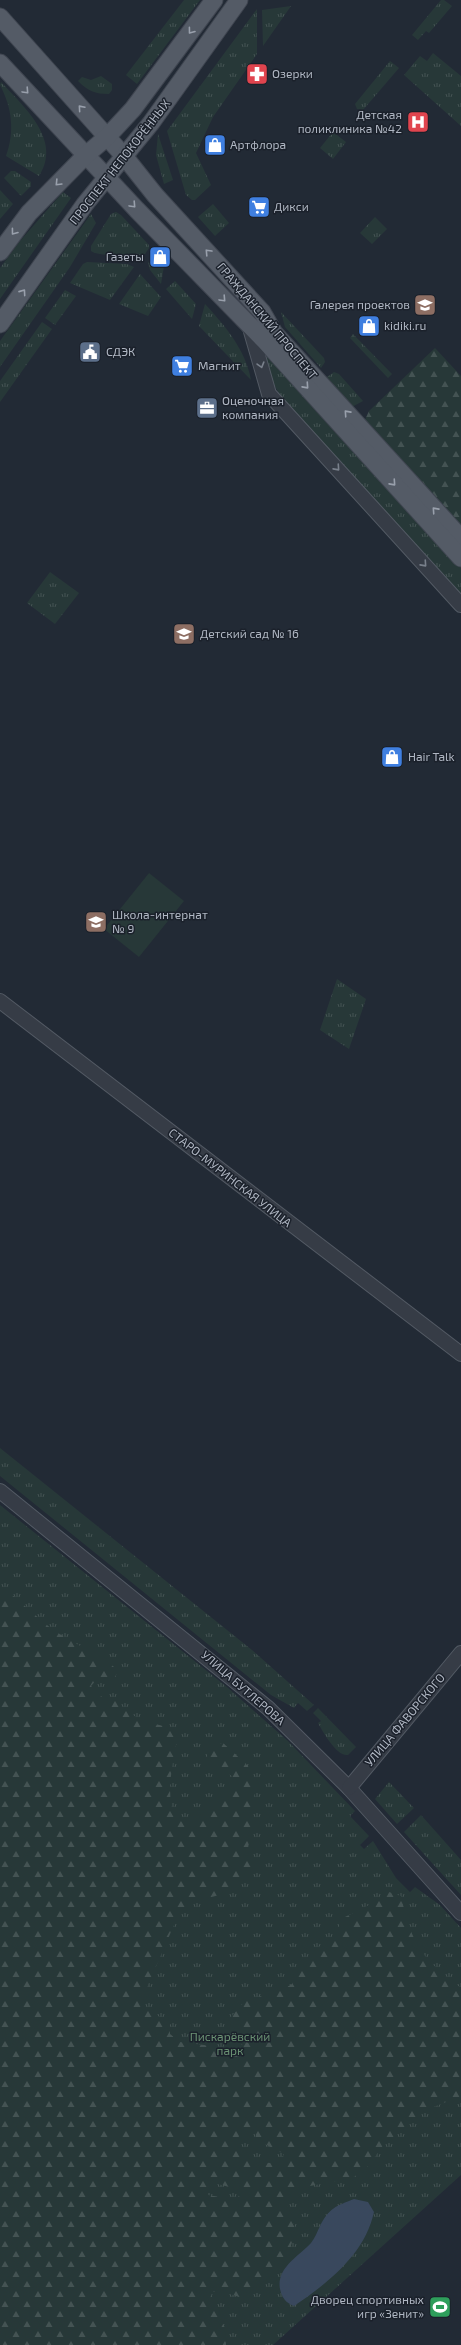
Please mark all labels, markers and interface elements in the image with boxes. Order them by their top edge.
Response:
one-way arrow [188,27,195,34]
pharmacy icon: Озерки [244,61,270,87]
place label: Озерки [272,66,313,80]
one-way arrow [22,86,29,94]
street label: ПРОСПЕКТ НЕПОКОРЁННЫХ [66,96,173,227]
one-way arrow [78,105,85,113]
place label: Детская поликлиника №42 [298,107,402,135]
hospital icon: Детская поликлиника №42 [405,109,431,135]
shop icon: Артфлора [202,132,228,158]
place label: Артфлора [230,137,286,151]
one-way arrow [55,178,63,186]
supermarket icon: Дикси [246,194,272,220]
place label: Дикси [274,199,309,213]
one-way arrow [128,200,136,208]
one-way arrow [12,228,19,235]
shop icon: Газеты [147,244,173,270]
place label: Газеты [106,249,144,263]
one-way arrow [205,249,212,256]
street label: ГРАЖДАНСКИЙ ПРОСПЕКТ [215,259,321,381]
one-way arrow [18,289,26,296]
school or university icon: Галерея проектов [412,292,438,318]
one-way arrow [218,294,226,302]
place label: Галерея проектов [310,297,410,311]
shop icon: kidiki.ru [356,313,382,339]
place label: kidiki.ru [384,318,426,332]
public building icon: СДЭК [77,339,103,365]
place label: СДЭК [106,344,135,358]
supermarket icon: Магнит [169,353,195,379]
place label: Магнит [198,358,241,372]
one-way arrow [256,361,265,368]
one-way arrow [301,381,308,389]
place label: Оценочная компания [222,393,284,421]
office icon: Оценочная компания [194,395,220,421]
one-way arrow [345,411,352,418]
one-way arrow [332,463,339,471]
one-way arrow [388,478,395,485]
one-way arrow [432,507,439,514]
one-way arrow [419,559,427,567]
school or university icon: Детский сад № 16 [171,621,197,647]
place label: Детский сад № 16 [200,626,299,640]
shop icon: Hair Talk [379,744,405,770]
place label: Hair Talk [408,749,455,763]
place label: Школа-интернат № 9 [112,907,208,935]
school or university icon: Школа-интернат № 9 [83,909,109,935]
street label: СТАРО-МУРИНСКАЯ УЛИЦА [166,1125,295,1230]
street label: УЛИЦА БУТЛЕРОВА [199,1647,289,1728]
street label: УЛИЦА ФАВОРСКОГО [361,1670,447,1769]
park label: Пискарёвский парк [190,2029,270,2057]
place label: Дворец спортивных игр «Зенит» [311,2292,425,2320]
sports icon: Дворец спортивных игр «Зенит» [427,2294,453,2320]

